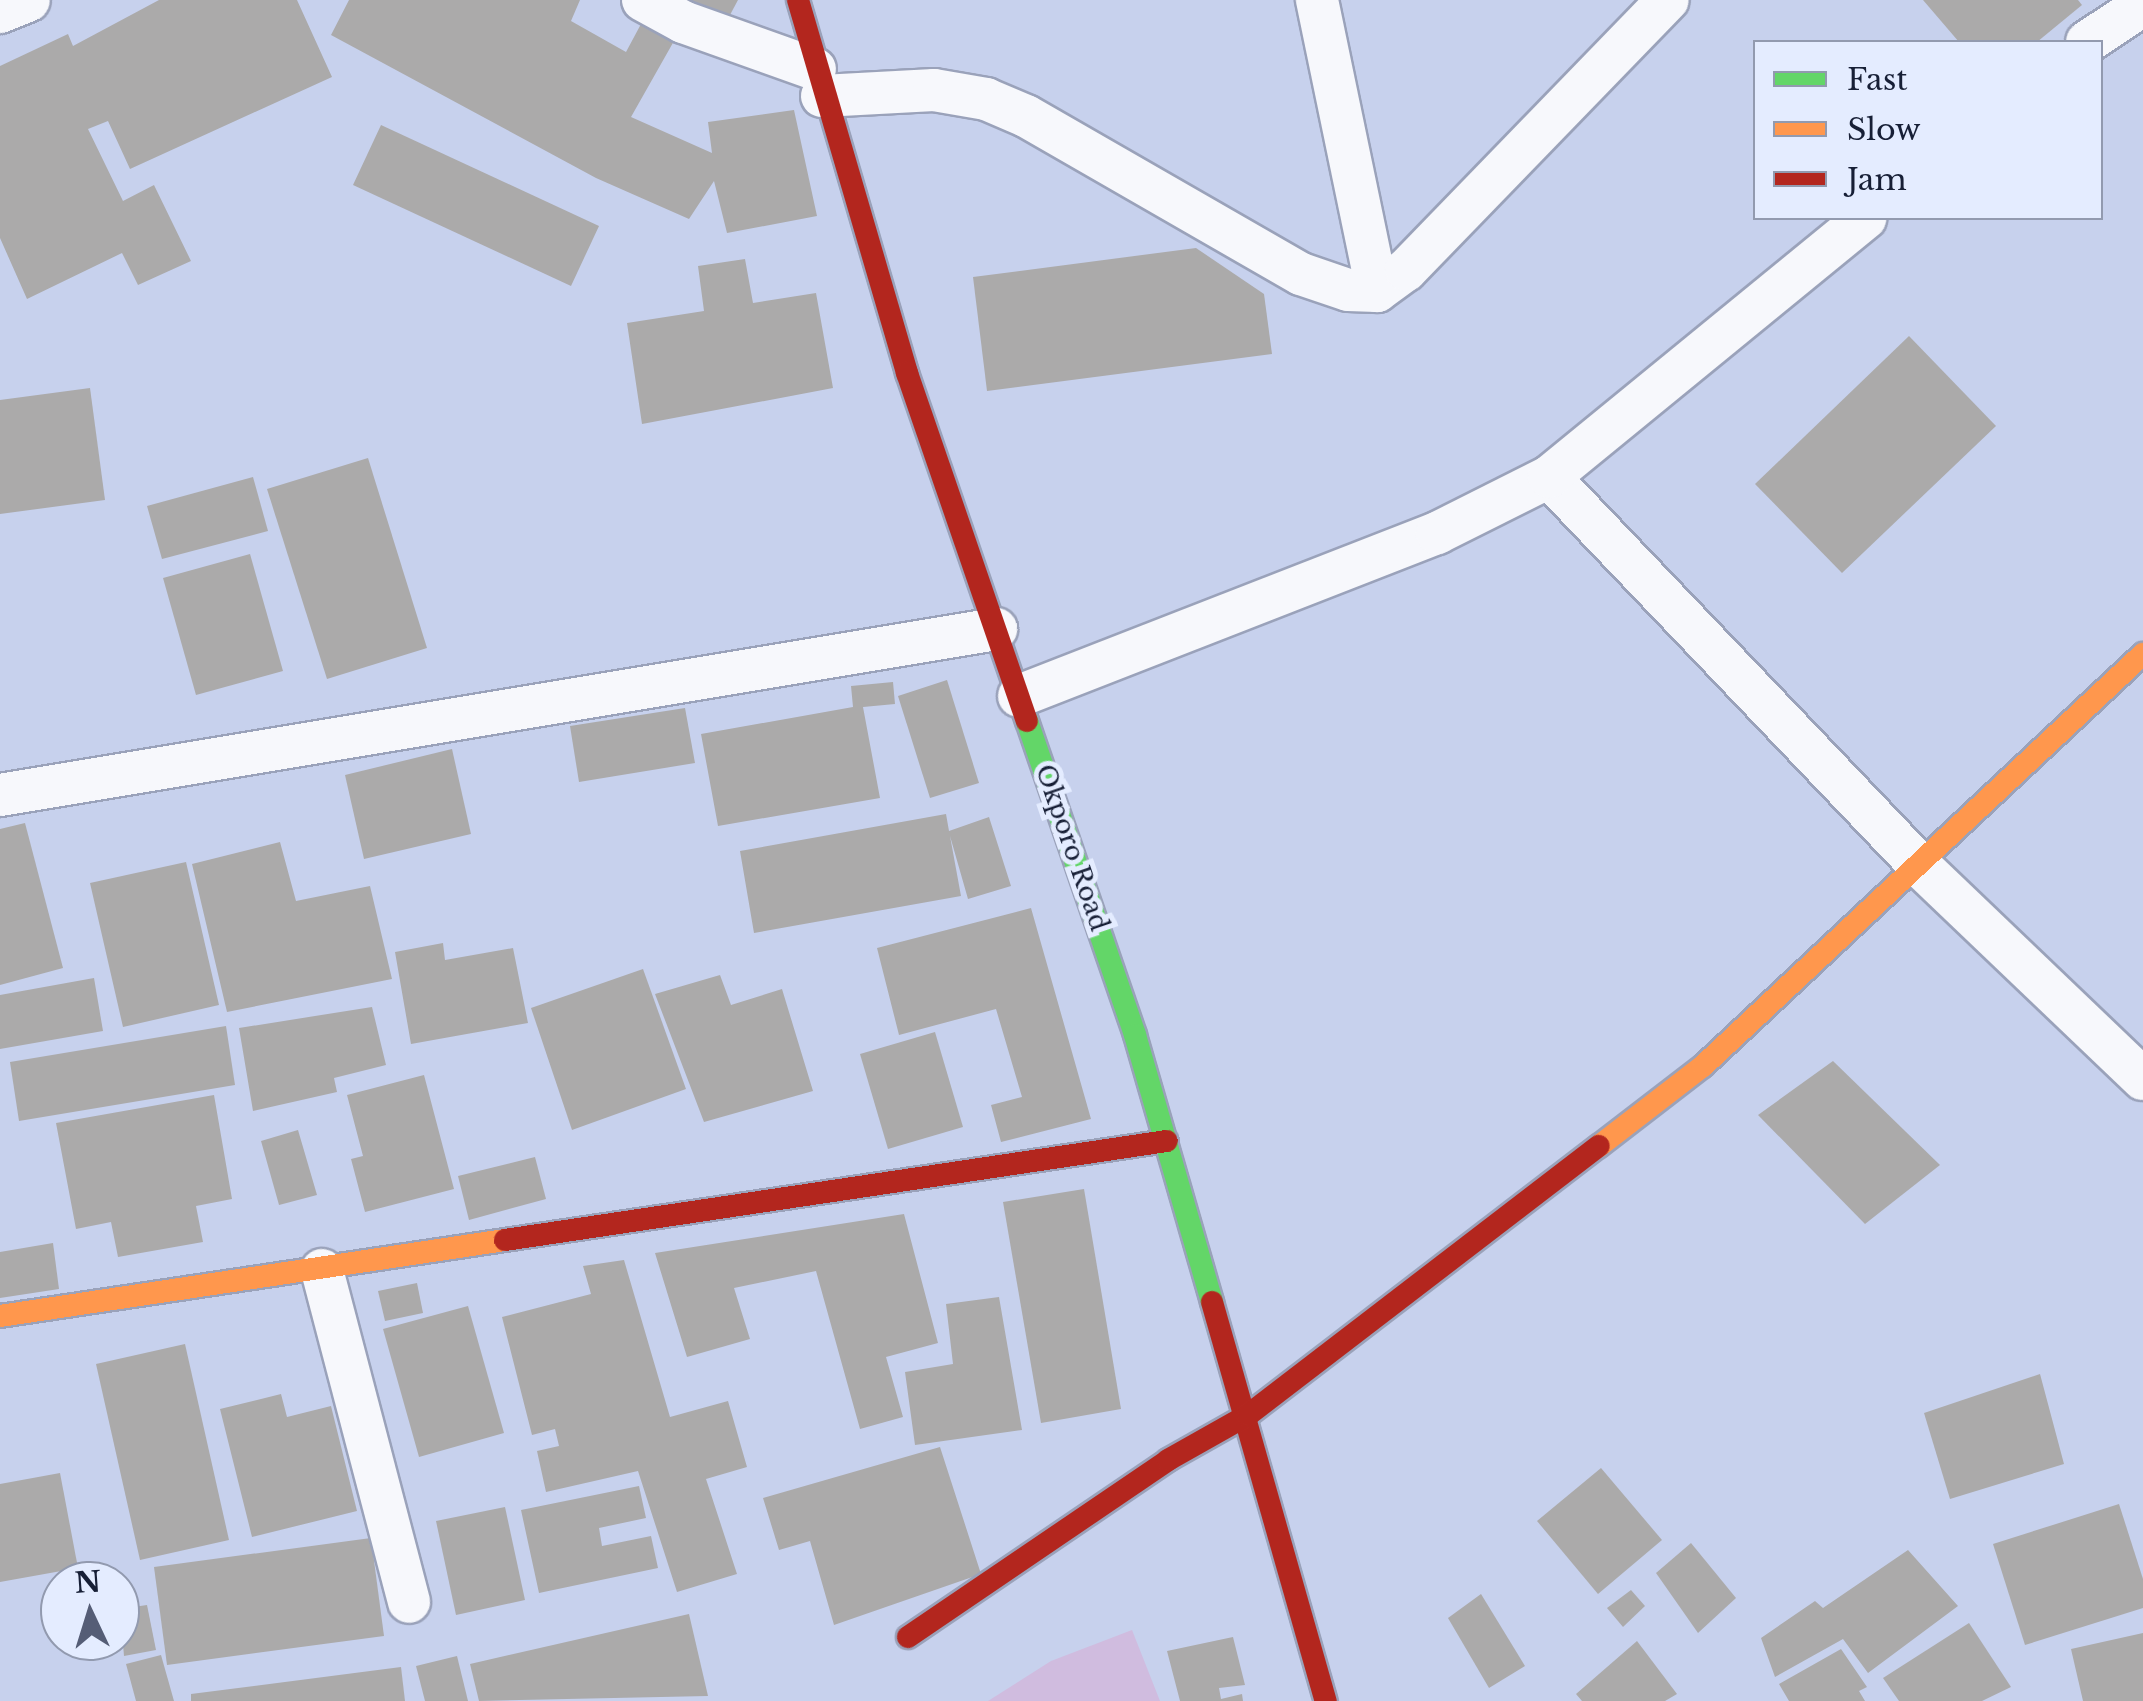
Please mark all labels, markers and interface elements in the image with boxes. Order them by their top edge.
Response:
legend [1753,40,2103,220]
text: Fast [1847,61,1908,98]
text: Slow [1847,111,1921,148]
text: Jam [1847,161,1907,198]
street label: Okporo Road [1029,761,1113,935]
north arrow [40,1561,140,1661]
text: N [74,1564,102,1601]

